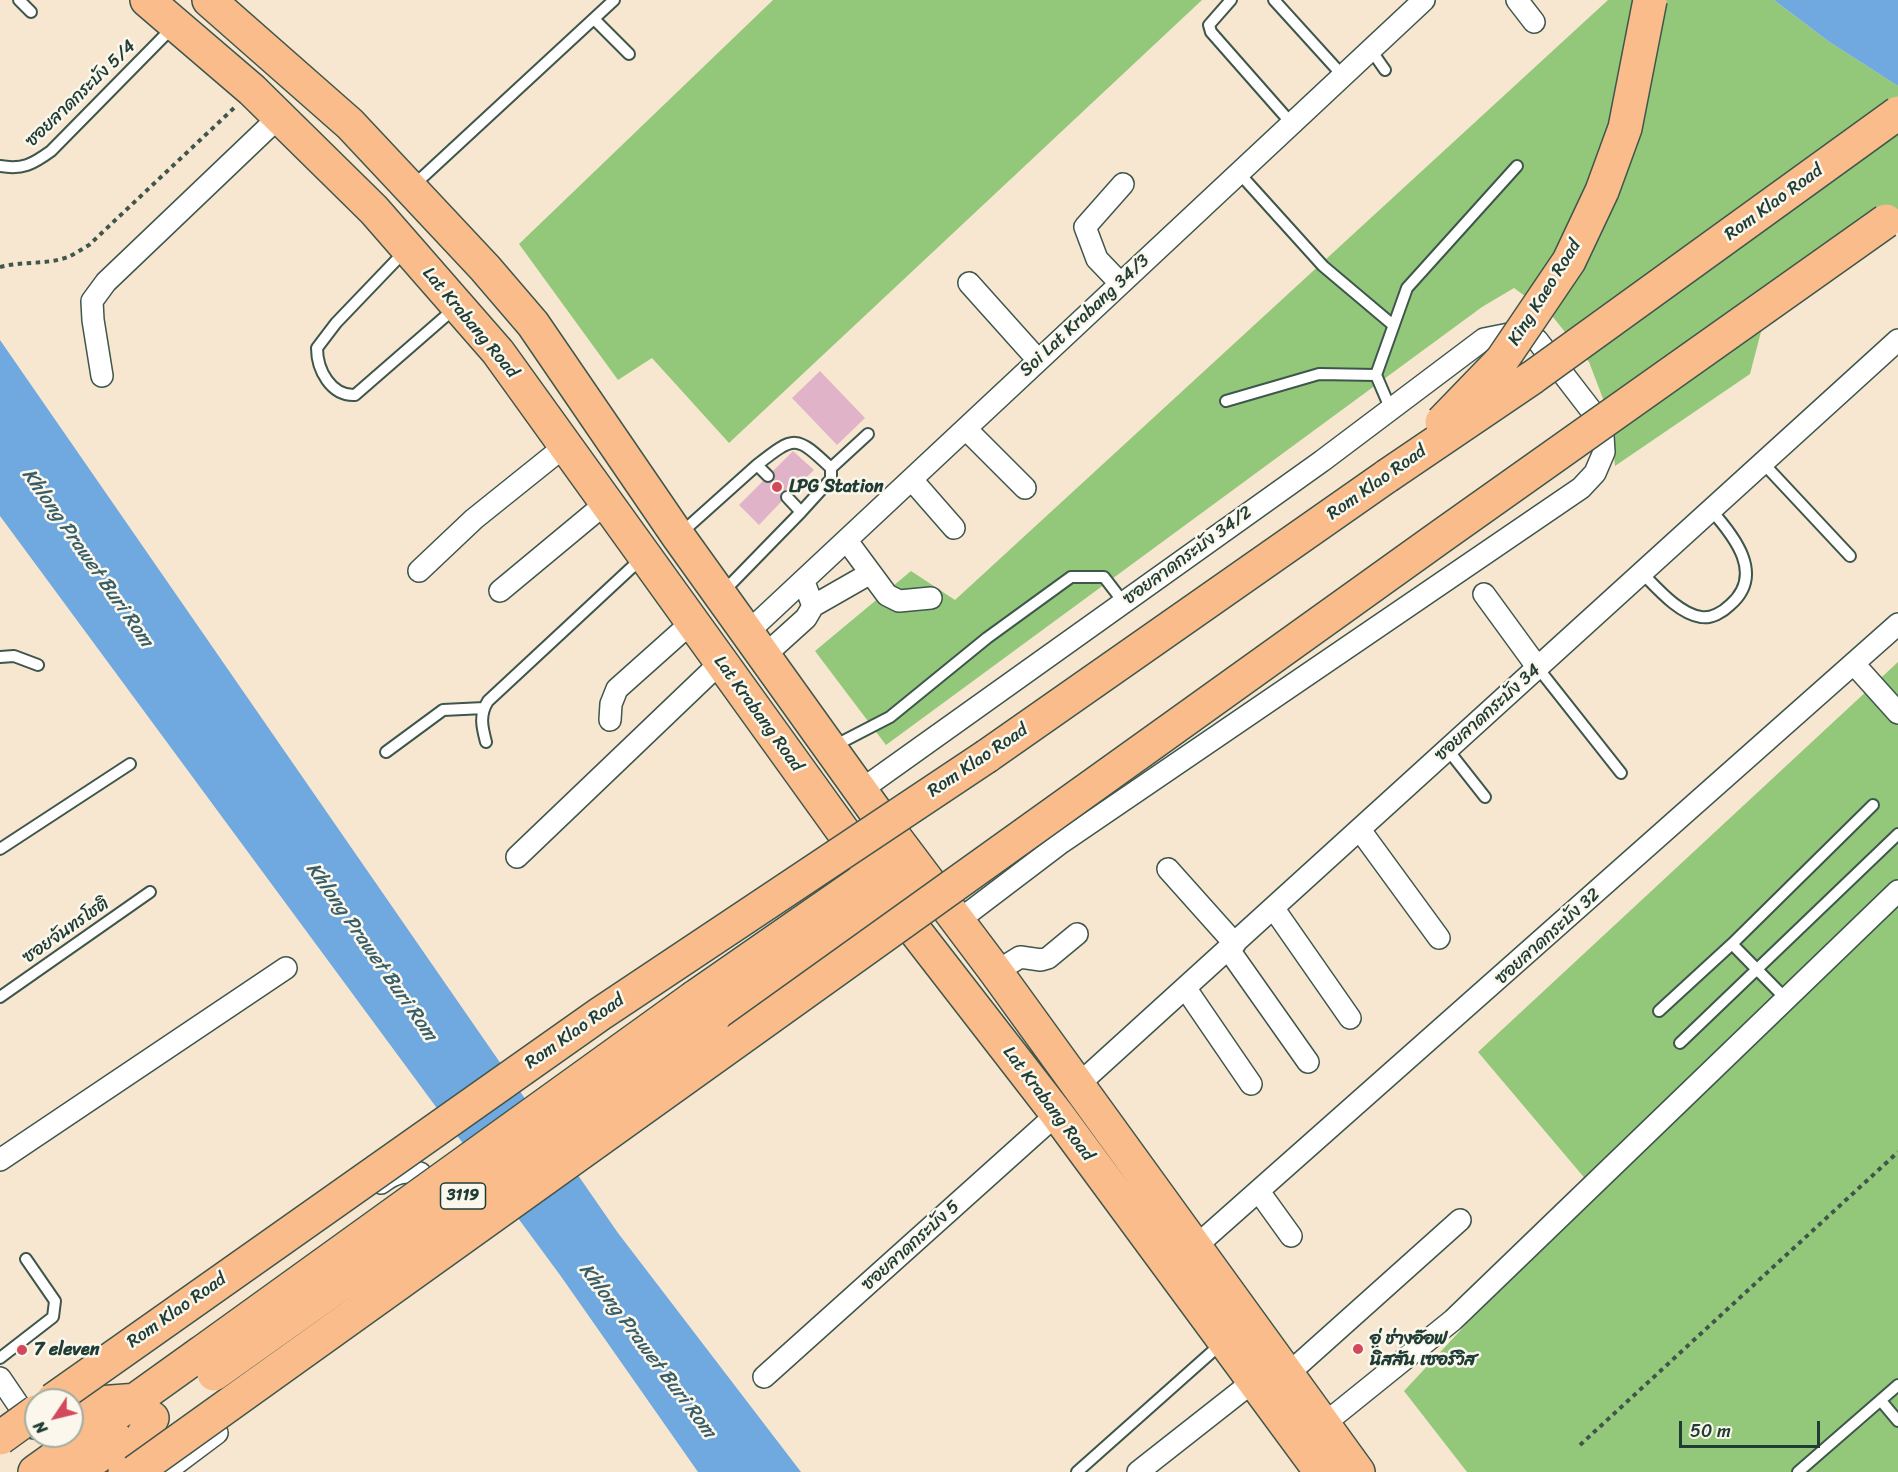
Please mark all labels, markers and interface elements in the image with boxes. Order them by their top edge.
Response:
street label: ซอยลาดกระบัง 5/4 [21,36,141,152]
street label: Rom Klao Road [1721,160,1827,246]
street label: King Kaeo Road [1504,236,1586,350]
street label: Soi Lat Krabang 34/3 [1016,250,1154,382]
street label: Lat Krabang Road [417,263,523,383]
street label: Rom Klao Road [1323,441,1431,525]
water label: Khlong Prawet Buri Rom [16,464,158,652]
place label: LPG Station [789,476,883,498]
marker: LPG Station [770,480,784,494]
street label: ซอยลาดกระบัง 34/2 [1119,502,1257,610]
street label: Lat Krabang Road [709,652,807,776]
street label: ซอยลาดกระบัง 34 [1431,660,1545,766]
street label: Rom Klao Road [924,720,1032,802]
water label: Khlong Prawet Buri Rom [300,858,442,1046]
street label: ซอยลาดกระบัง 32 [1491,884,1605,990]
street label: ซอยจันทรโชติ [19,893,113,969]
street label: Rom Klao Road [521,990,629,1074]
street label: Lat Krabang Road [998,1042,1098,1166]
road number: 3119 [440,1183,486,1209]
street label: ซอยลาดกระบัง 5 [858,1196,964,1296]
water label: Khlong Prawet Buri Rom [574,1259,720,1443]
street label: Rom Klao Road [123,1269,231,1353]
place label: อู่ ช่างอ๊อฟ นิสสัน เซอร์วิส [1370,1328,1476,1370]
place label: 7 eleven [34,1339,99,1361]
marker: อู่ ช่างอ๊อฟ นิสสัน เซอร์วิส [1351,1342,1365,1356]
marker: 7 eleven [15,1343,29,1357]
north arrow [24,1388,84,1448]
scale bar [1682,1409,1823,1447]
text: N [25,1415,56,1440]
text: 50 m [1690,1415,1731,1447]

